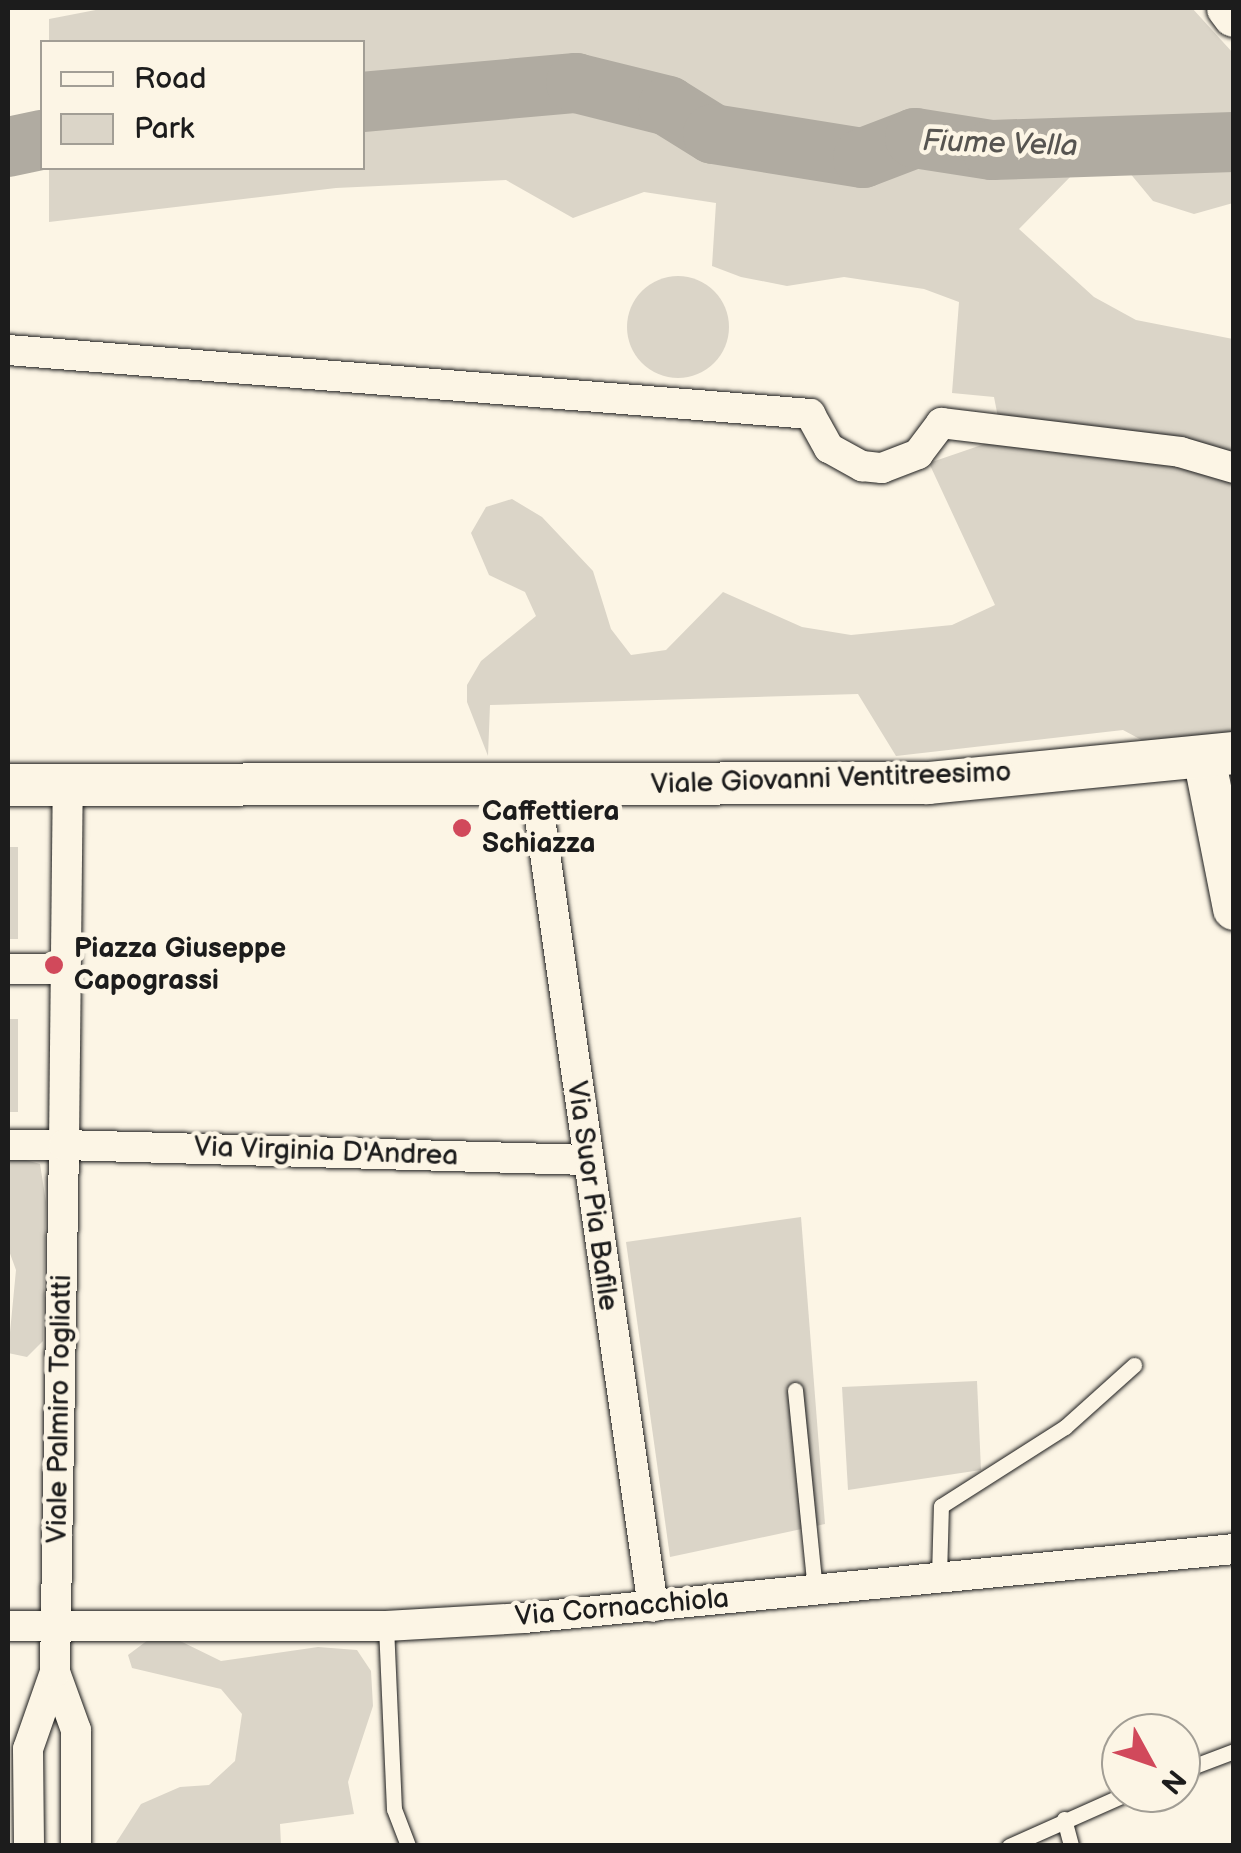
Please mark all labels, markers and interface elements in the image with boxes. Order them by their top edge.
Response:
legend [40,40,365,170]
text: Road [134,61,207,97]
text: Park [134,111,194,147]
water label: Fiume Vella [921,123,1079,165]
street label: Viale Giovanni Ventitreesimo [650,756,1012,802]
place label: Caffettiera Schiazza [482,795,620,861]
marker: Caffettiera Schiazza [451,817,473,839]
place label: Piazza Giuseppe Capograssi [74,932,286,998]
marker: Piazza Giuseppe Capograssi [43,954,65,976]
street label: Via Suor Pia Bafile [559,1079,625,1313]
street label: Via Virginia D'Andrea [193,1131,459,1173]
street label: Viale Palmiro Togliatti [41,1274,79,1544]
street label: Via Cornacchiola [514,1582,730,1634]
north arrow [1101,1713,1201,1813]
text: N [1153,1763,1192,1800]

